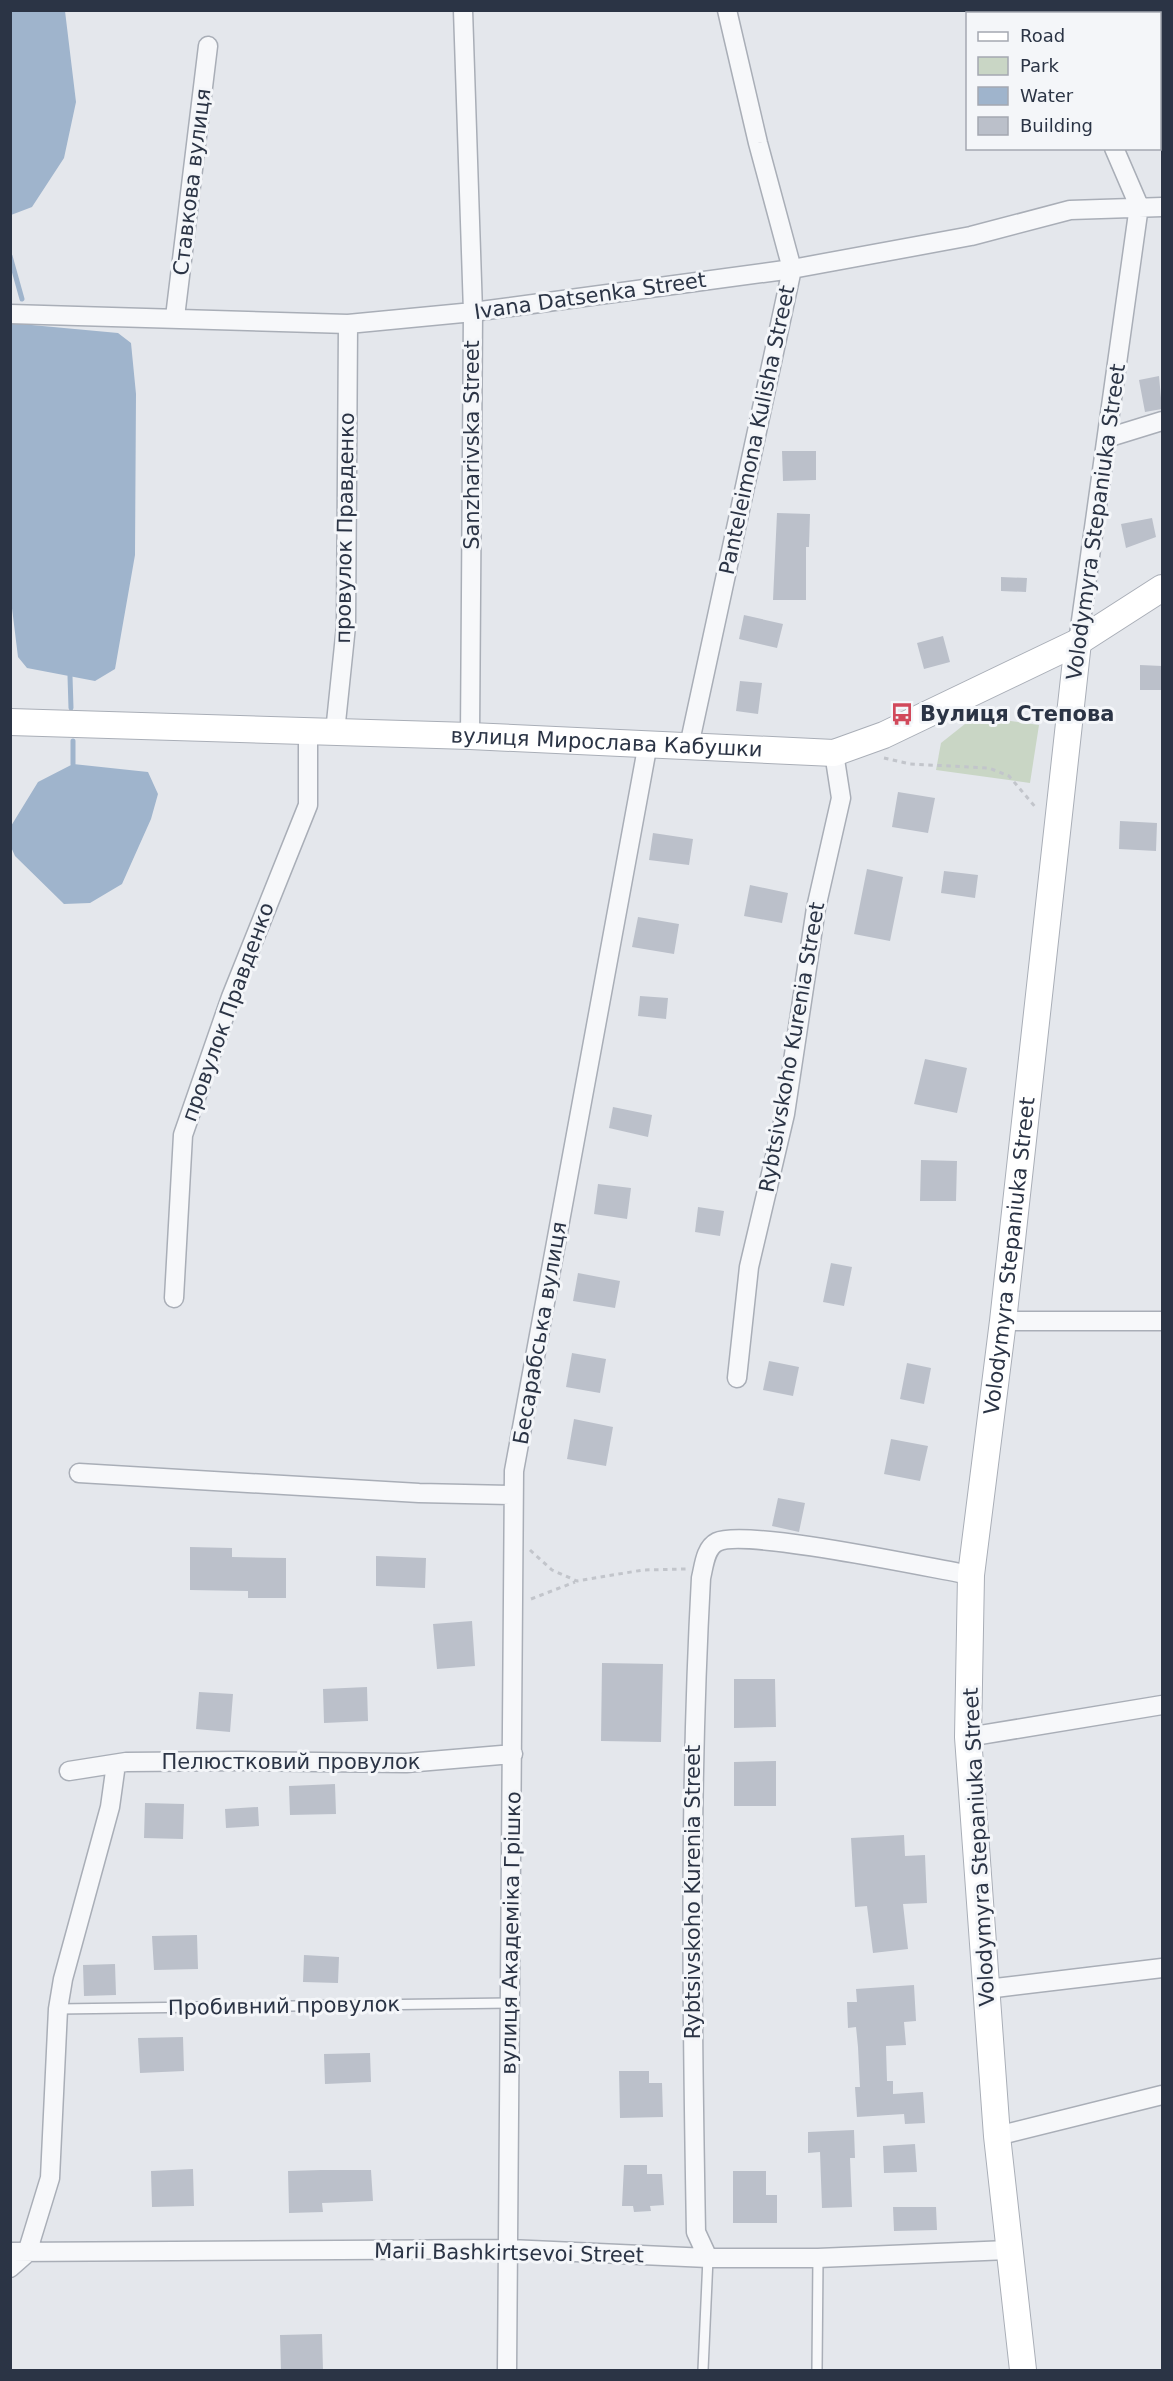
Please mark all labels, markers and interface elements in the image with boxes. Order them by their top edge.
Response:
legend [966,12,1161,150]
text: Road [1020,25,1065,46]
text: Park [1020,55,1059,76]
text: Water [1020,85,1074,106]
street label: Ставкова вулиця [169,87,215,277]
text: Building [1020,115,1093,136]
street label: Ivana Datsenka Street [472,268,708,324]
street label: Panteleimona Kulisha Street [715,283,799,577]
street label: Sanzharivska Street [460,340,484,550]
street label: Volodymyra Stepaniuka Street [1062,362,1130,682]
street label: провулок Правденко [331,412,359,644]
bus stop icon: Вулиця Степова [889,701,915,727]
place label: Вулиця Степова [920,702,1114,726]
street label: вулиця Мирослава Кабушки [450,723,763,762]
street label: провулок Правденко [177,899,279,1125]
street label: Rybtsivskoho Kurenia Street [755,900,829,1194]
street label: Volodymyra Stepaniuka Street [979,1096,1040,1416]
street label: Бесарабська вулиця [509,1220,571,1446]
street label: Volodymyra Stepaniuka Street [959,1687,999,2007]
street label: Rybtsivskoho Kurenia Street [681,1745,705,2039]
street label: Пелюстковий провулок [161,1750,421,1774]
street label: вулиця Академіка Грішко [497,1791,525,2075]
street label: Пробивний провулок [168,1992,400,2020]
street label: Marii Bashkirtsevoi Street [374,2239,644,2267]

